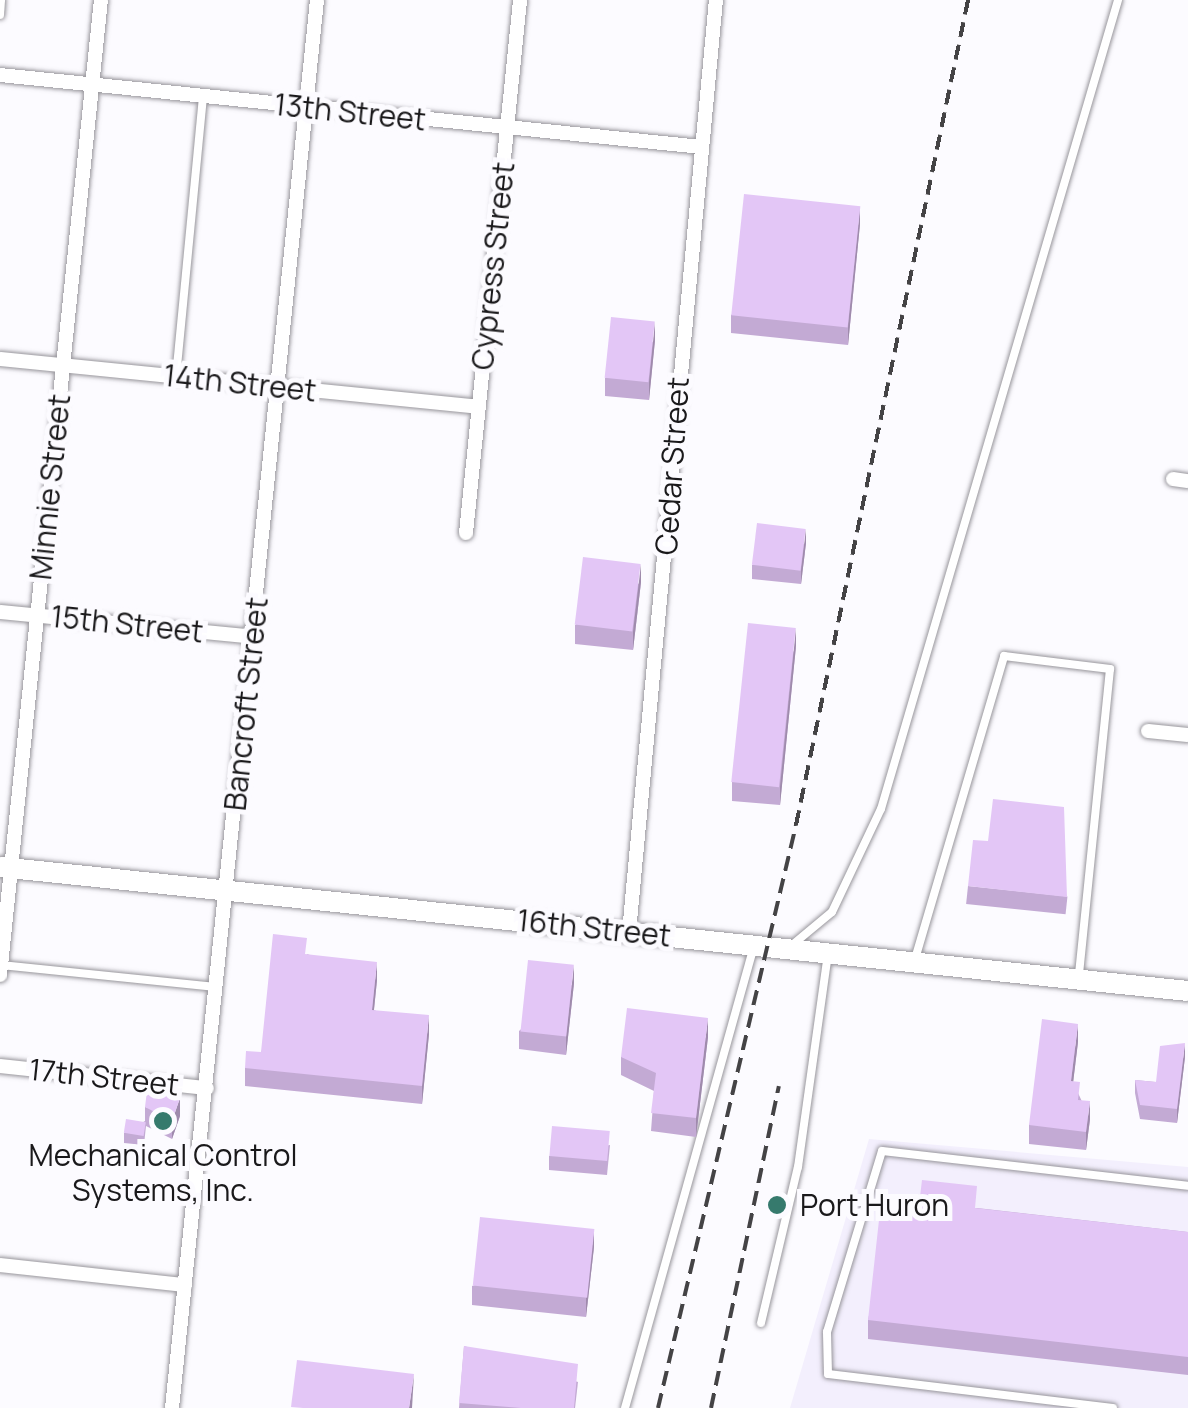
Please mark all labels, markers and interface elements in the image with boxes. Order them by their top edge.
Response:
street label: 13th Street [272,86,428,138]
street label: Cypress Street [464,160,522,372]
street label: 14th Street [162,357,318,409]
street label: Cedar Street [648,376,696,556]
street label: Minnie Street [22,392,78,582]
street label: Bancroft Street [217,596,275,812]
street label: 15th Street [49,598,205,650]
street label: 16th Street [515,902,673,954]
street label: 17th Street [27,1051,181,1103]
marker: Mechanical Control Systems, Inc. [152,1110,174,1132]
place label: Mechanical Control Systems, Inc. [28,1137,298,1208]
place label: Port Huron [800,1187,949,1223]
marker: Port Huron [764,1192,790,1218]

